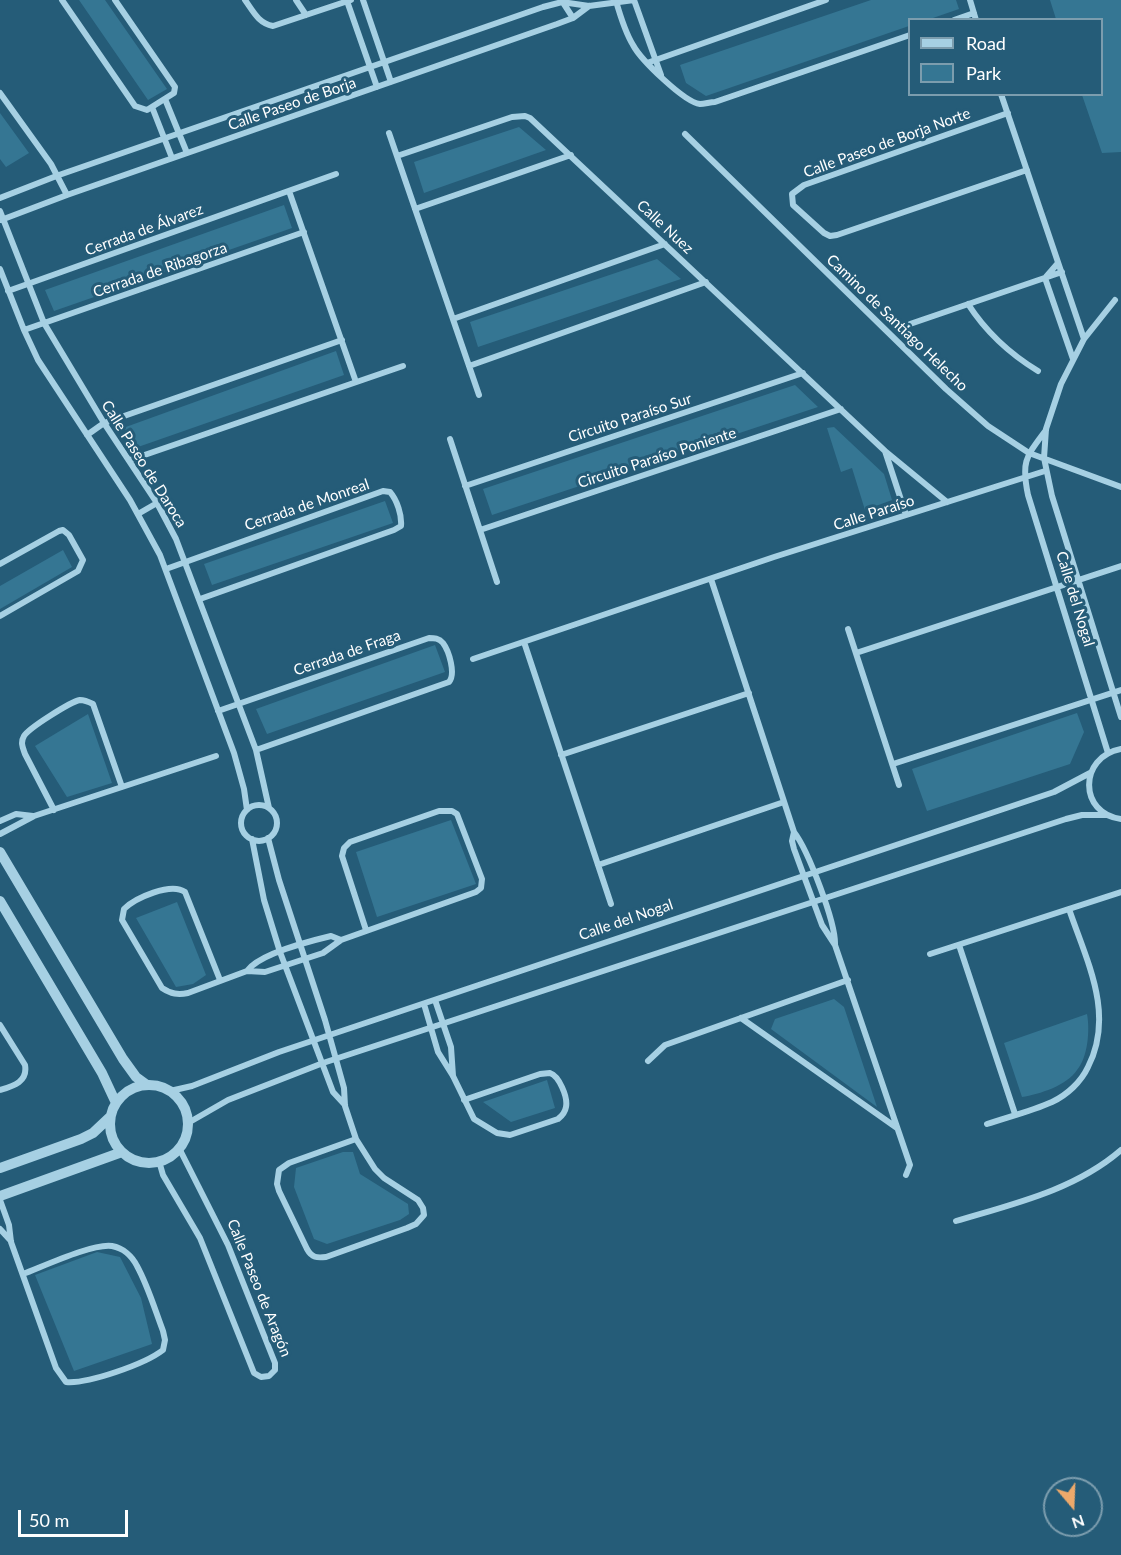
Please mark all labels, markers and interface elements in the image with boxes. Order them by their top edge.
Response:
legend [908,18,1103,96]
text: Road [966,32,1006,54]
text: Park [966,62,1001,84]
street label: Calle Paseo de Borja [226,74,358,134]
street label: Calle Paseo de Borja Norte [801,104,973,182]
street label: Calle Nuez [633,196,697,258]
street label: Cerrada de Álvarez [82,200,206,260]
street label: Cerrada de Ribagorza [91,239,229,301]
street label: Camino de Santiago Helecho [823,251,971,395]
street label: Circuito Paraíso Sur [566,390,694,446]
street label: Calle Paseo de Daroca [98,397,190,531]
street label: Circuito Paraíso Poniente [575,424,739,492]
street label: Cerrada de Monreal [242,475,372,535]
street label: Calle Paraíso [831,491,917,535]
street label: Calle del Nogal [1052,549,1098,649]
street label: Cerrada de Fraga [291,626,403,680]
street label: Calle del Nogal [577,895,675,945]
street label: Calle Paseo de Aragón [223,1217,295,1359]
north arrow [1043,1477,1103,1537]
scale bar [21,1498,130,1536]
text: 50 m [29,1509,69,1531]
text: N [1069,1512,1087,1534]

